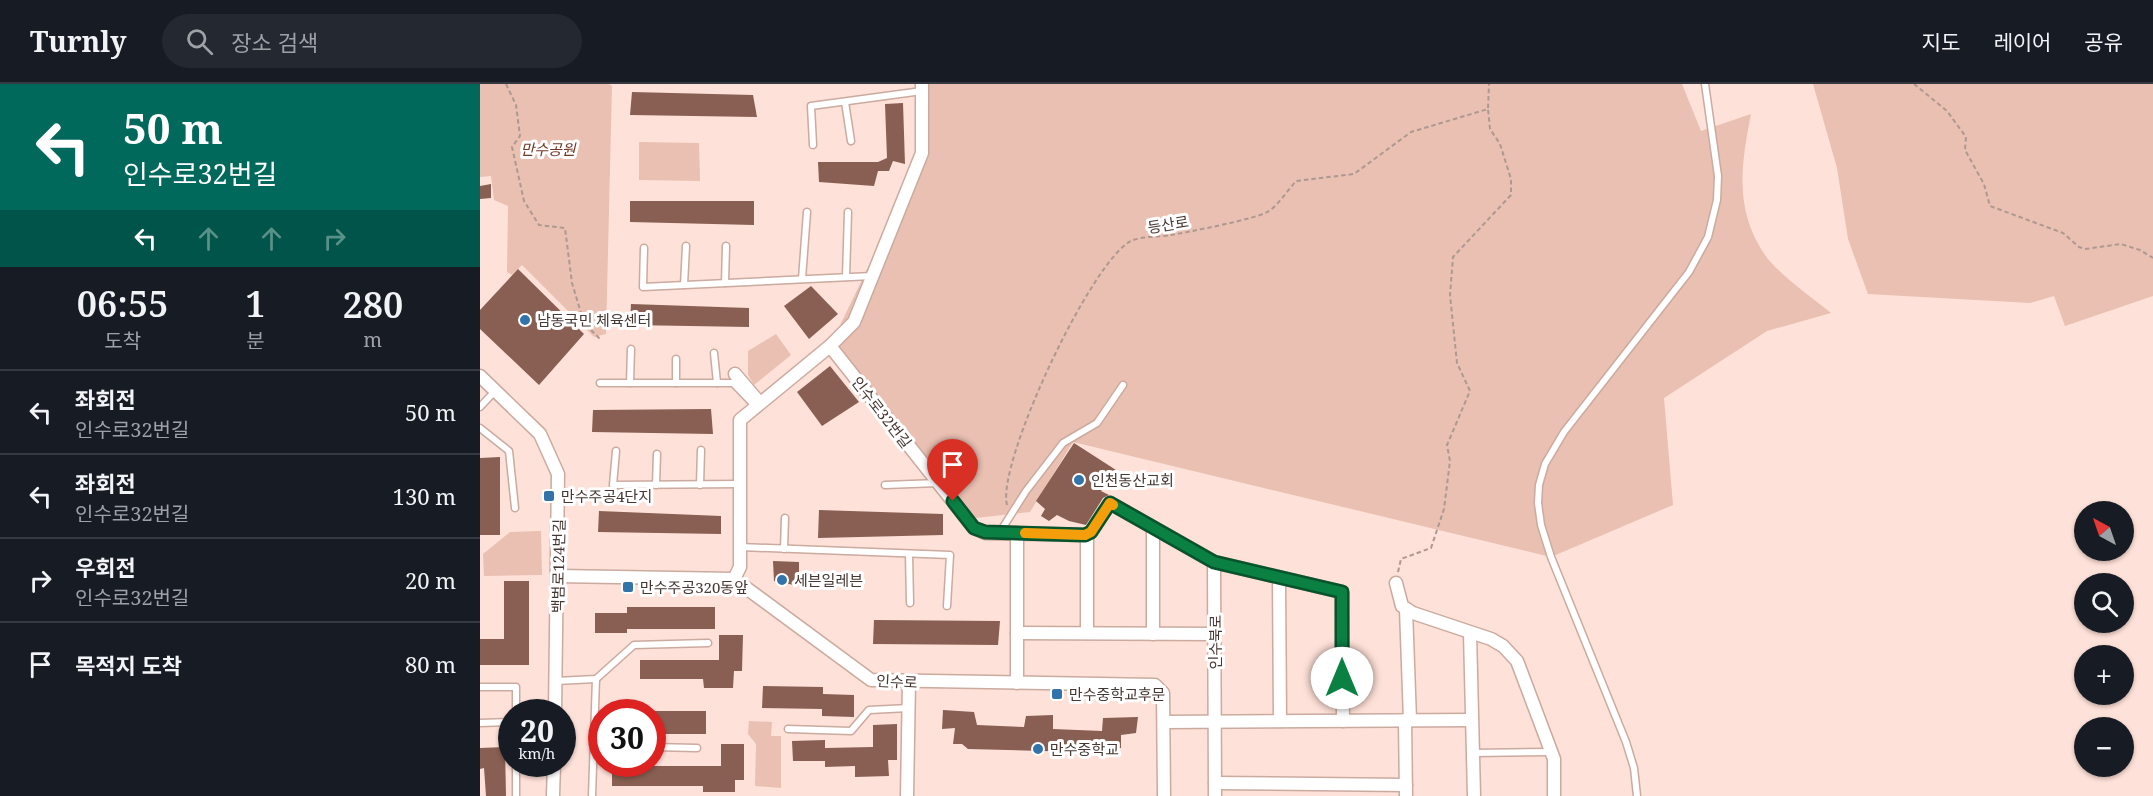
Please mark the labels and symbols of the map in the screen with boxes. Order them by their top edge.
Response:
park label: 만수공원 [520,139,577,159]
street label: 등산로 [1146,211,1190,237]
place label: 남동국민 체육센터 [537,310,651,330]
marker: 남동국민 체육센터 [518,313,532,327]
street label: 인수로32번길 [848,372,916,452]
pin [927,439,978,501]
place label: 인천동산교회 [1091,470,1174,490]
marker: 인천동산교회 [1072,473,1086,487]
place label: 만수주공4단지 [561,486,652,506]
marker: 만수주공4단지 [542,489,556,503]
north arrow [2074,501,2134,561]
street label: 백범로124번길 [547,519,569,613]
place label: 세븐일레븐 [794,570,863,590]
marker: 세븐일레븐 [775,573,789,587]
place label: 만수주공320동앞 [640,577,748,597]
marker: 만수주공320동앞 [621,580,635,594]
street label: 인수북로 [1205,614,1225,670]
position arrow [1310,646,1374,710]
street label: 인수로 [876,670,918,692]
place label: 만수중학교후문 [1069,684,1166,704]
marker: 만수중학교후문 [1050,687,1064,701]
speed limit sign: 30 [588,699,666,777]
place label: 만수중학교 [1050,739,1119,759]
marker: 만수중학교 [1031,742,1045,756]

